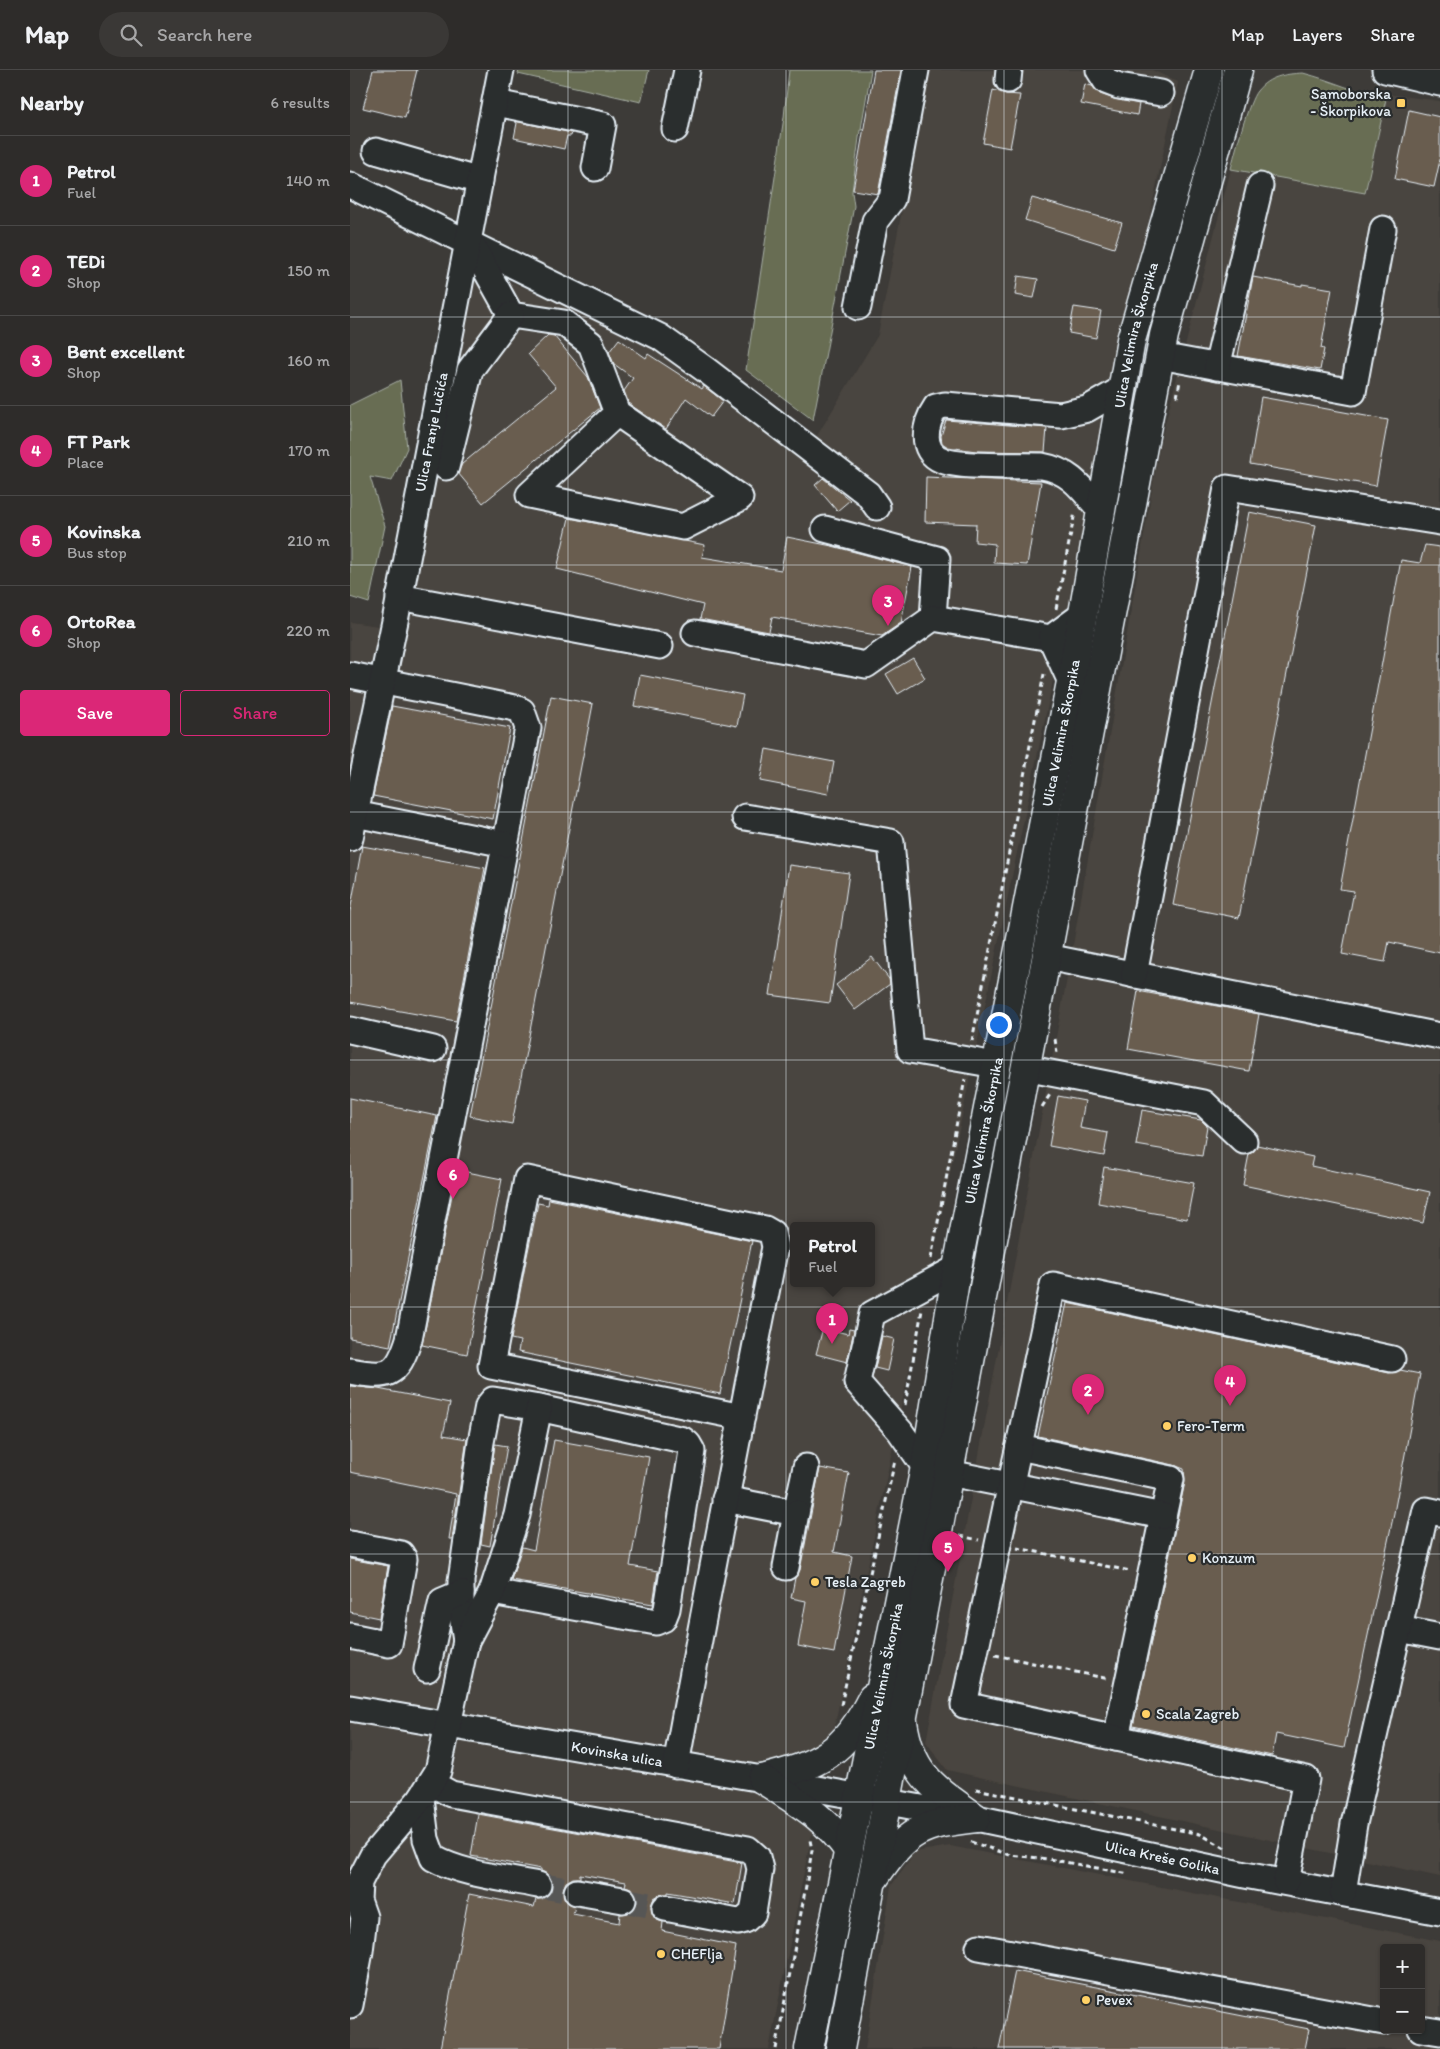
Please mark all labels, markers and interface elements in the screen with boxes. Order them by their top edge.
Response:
search box [99,12,449,57]
text: Map [25,20,69,49]
icon: search [117,21,145,49]
text: Search here [157,23,252,46]
text: Map [1231,24,1264,46]
text: Layers [1292,24,1342,46]
text: Share [1370,24,1415,46]
place label: Samoborska - Škorpikova [1310,85,1391,120]
text: Nearby [20,90,84,115]
text: 6 results [270,93,330,112]
marker: Samoborska - Škorpikova [1395,97,1407,109]
text: Petrol [67,160,116,183]
text: 1 [32,171,40,190]
text: 140 m [286,171,330,190]
text: Fuel [67,183,96,202]
text: TEDi [67,250,105,273]
street label: Ulica Velimira Škorpika [1110,260,1162,410]
text: 2 [32,261,40,280]
text: 150 m [287,261,330,280]
text: Shop [67,273,101,292]
text: Bent excellent [67,340,185,363]
text: 3 [32,351,40,370]
text: 160 m [287,351,330,370]
text: Shop [67,363,101,382]
street label: Ulica Franje Lučića [411,371,452,493]
text: FT Park [67,430,130,453]
text: 4 [31,441,41,460]
text: 170 m [288,441,330,460]
text: Place [67,453,104,472]
text: Kovinska [67,520,141,543]
text: 5 [32,531,40,550]
text: 210 m [287,531,330,550]
text: Bus stop [67,543,127,562]
pin: 3 [872,585,904,626]
text: OrtoRea [67,610,136,633]
text: 6 [32,621,40,640]
text: 220 m [286,621,330,640]
text: Shop [67,633,101,652]
street label: Ulica Velimira Škorpika [1038,658,1084,808]
button: Save [20,690,170,736]
button: Share [180,690,330,736]
your location [986,1012,1012,1038]
street label: Ulica Velimira Škorpika [961,1055,1007,1206]
pin: 6 [437,1158,469,1199]
popup [790,1222,875,1287]
text: Petrol [808,1234,857,1257]
text: Fuel [808,1257,837,1276]
pin: 1 [816,1303,848,1344]
pin: 4 [1214,1365,1246,1406]
pin: 2 [1072,1374,1104,1415]
place label: Fero-Term [1177,1417,1245,1435]
marker: Fero-Term [1161,1420,1173,1432]
pin: 5 [932,1531,964,1572]
place label: Konzum [1202,1549,1256,1567]
marker: Konzum [1186,1552,1198,1564]
place label: Tesla Zagreb [825,1573,906,1591]
marker: Tesla Zagreb [809,1576,821,1588]
street label: Ulica Velimira Škorpika [860,1601,907,1752]
place label: Scala Zagreb [1156,1705,1239,1723]
marker: Scala Zagreb [1140,1708,1152,1720]
street label: Kovinska ulica [570,1737,665,1771]
street label: Ulica Kreše Golika [1103,1837,1222,1878]
map controls [1380,1944,1425,2034]
button: + [1380,1944,1425,1989]
place label: CHEFlja [671,1945,723,1963]
marker: CHEFlja [655,1948,667,1960]
button: − [1380,1989,1425,2034]
place label: Pevex [1096,1991,1132,2009]
marker: Pevex [1080,1994,1092,2006]

